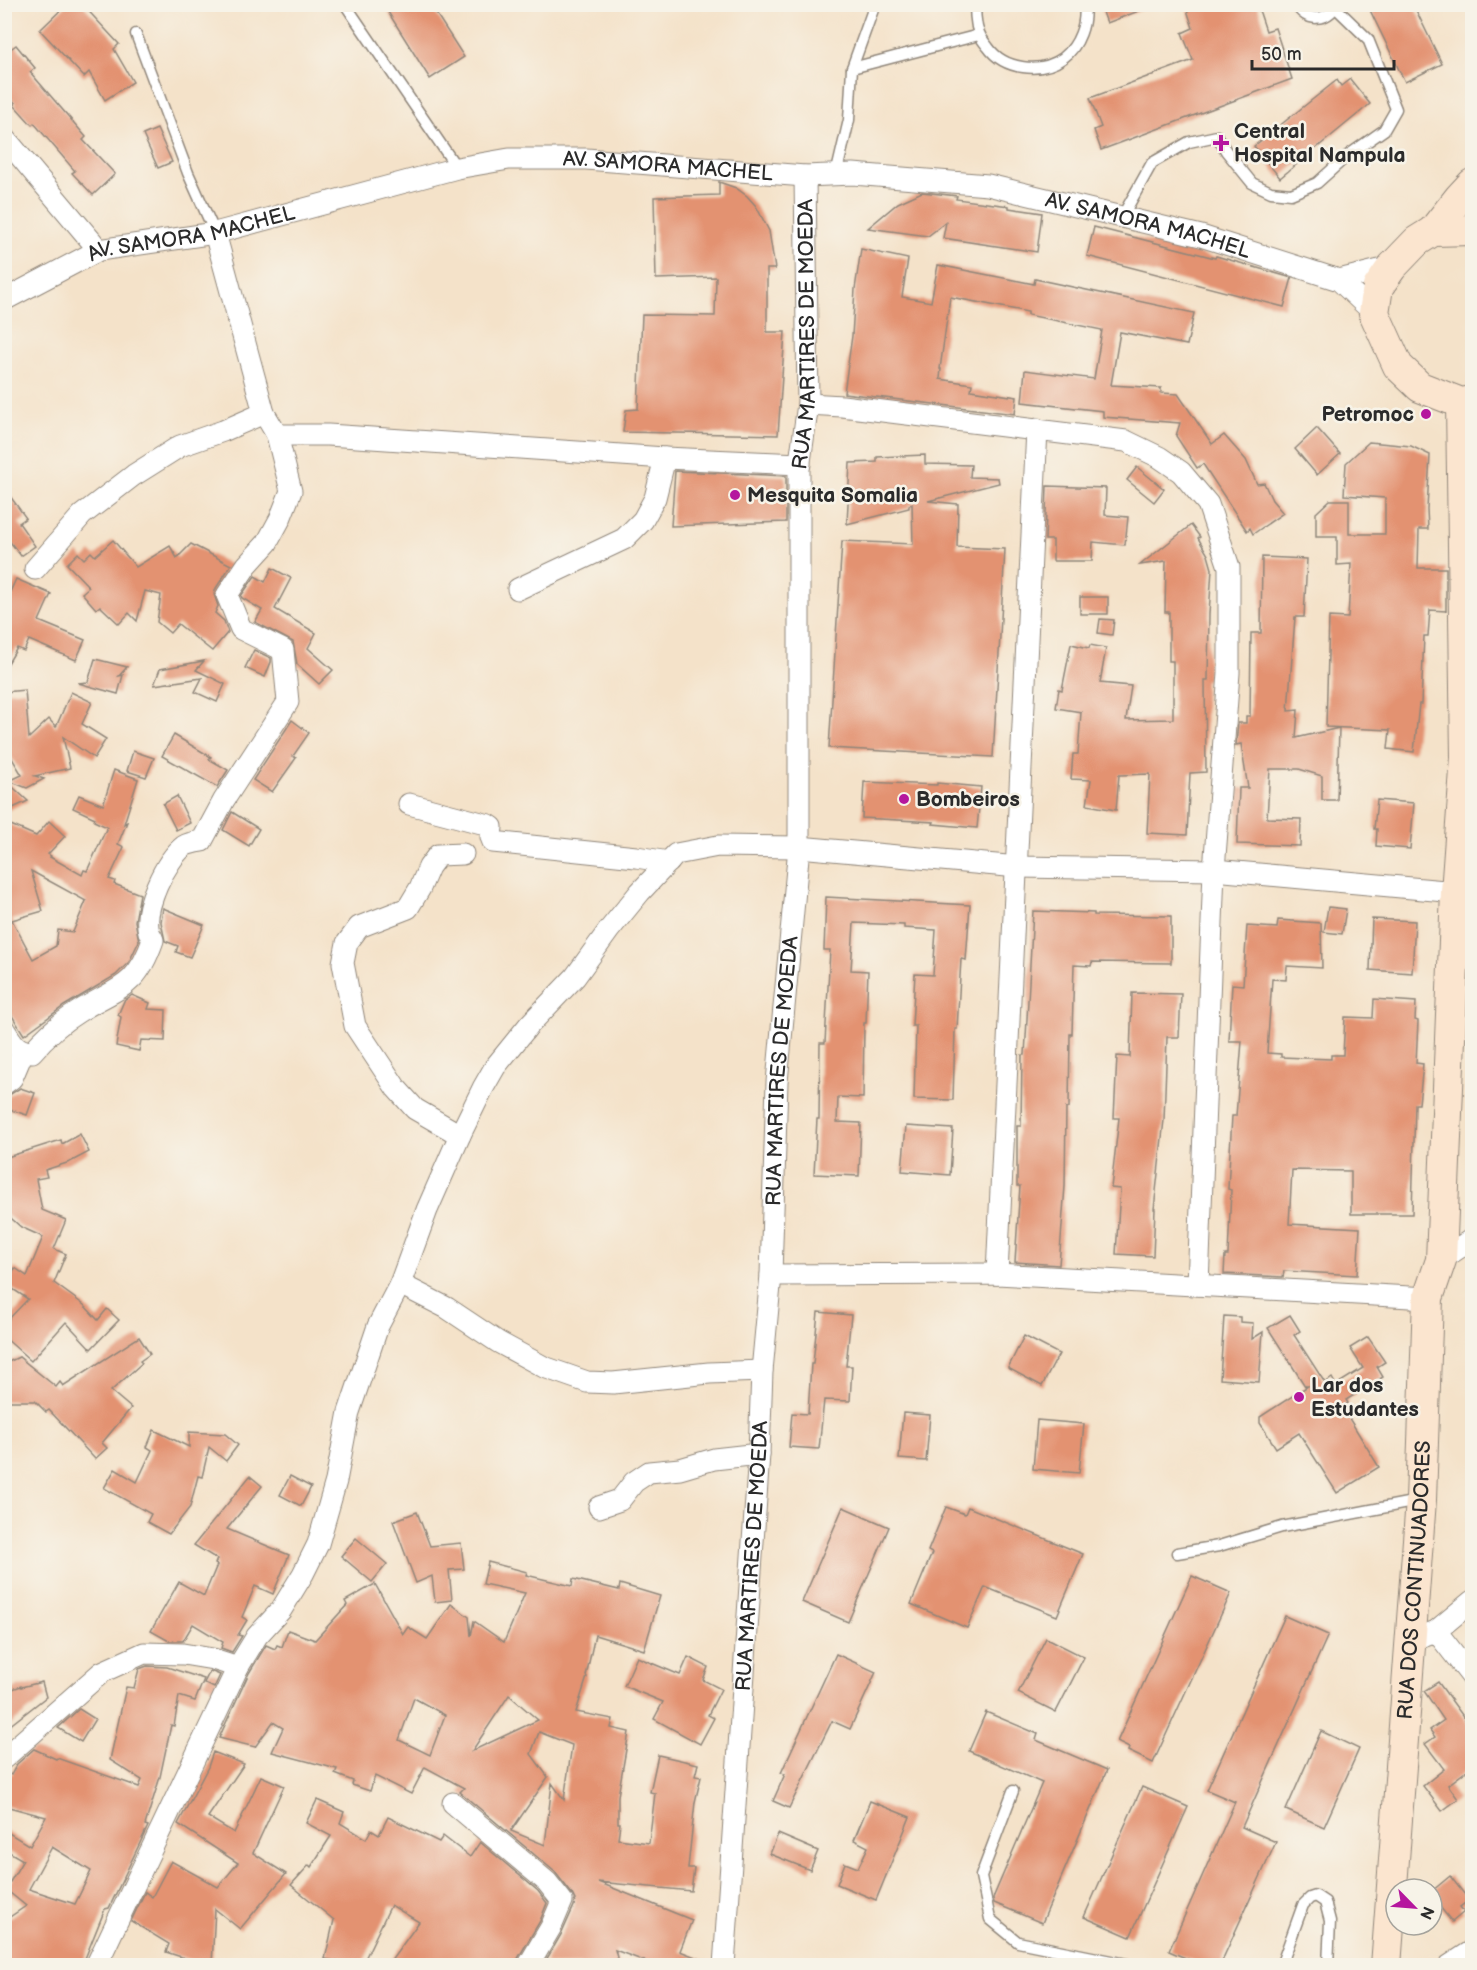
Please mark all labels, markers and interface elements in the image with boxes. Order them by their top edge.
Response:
scale bar [1252,33,1394,71]
text: 50 m [1261,44,1302,65]
place label: Central Hospital Nampula [1234,119,1406,168]
marker: Central Hospital Nampula [1212,134,1230,152]
street label: AV. SAMORA MACHEL [563,146,774,186]
street label: AV. SAMORA MACHEL [1043,187,1254,263]
street label: RUA MARTIRES DE MOEDA [787,199,820,471]
street label: AV. SAMORA MACHEL [83,200,297,267]
place label: Petromoc [1321,402,1414,427]
marker: Petromoc [1419,407,1433,421]
place label: Mesquita Somalia [747,483,918,508]
marker: Mesquita Somalia [728,488,742,502]
place label: Bombeiros [916,787,1020,812]
marker: Bombeiros [897,792,911,806]
street label: RUA MARTIRES DE MOEDA [761,935,803,1207]
place label: Lar dos Estudantes [1311,1373,1419,1422]
marker: Lar dos Estudantes [1292,1390,1306,1404]
street label: RUA MARTIRES DE MOEDA [730,1420,773,1692]
street label: RUA DOS CONTINUADORES [1392,1440,1436,1720]
north arrow [1384,1877,1444,1937]
text: N [1415,1903,1437,1922]

